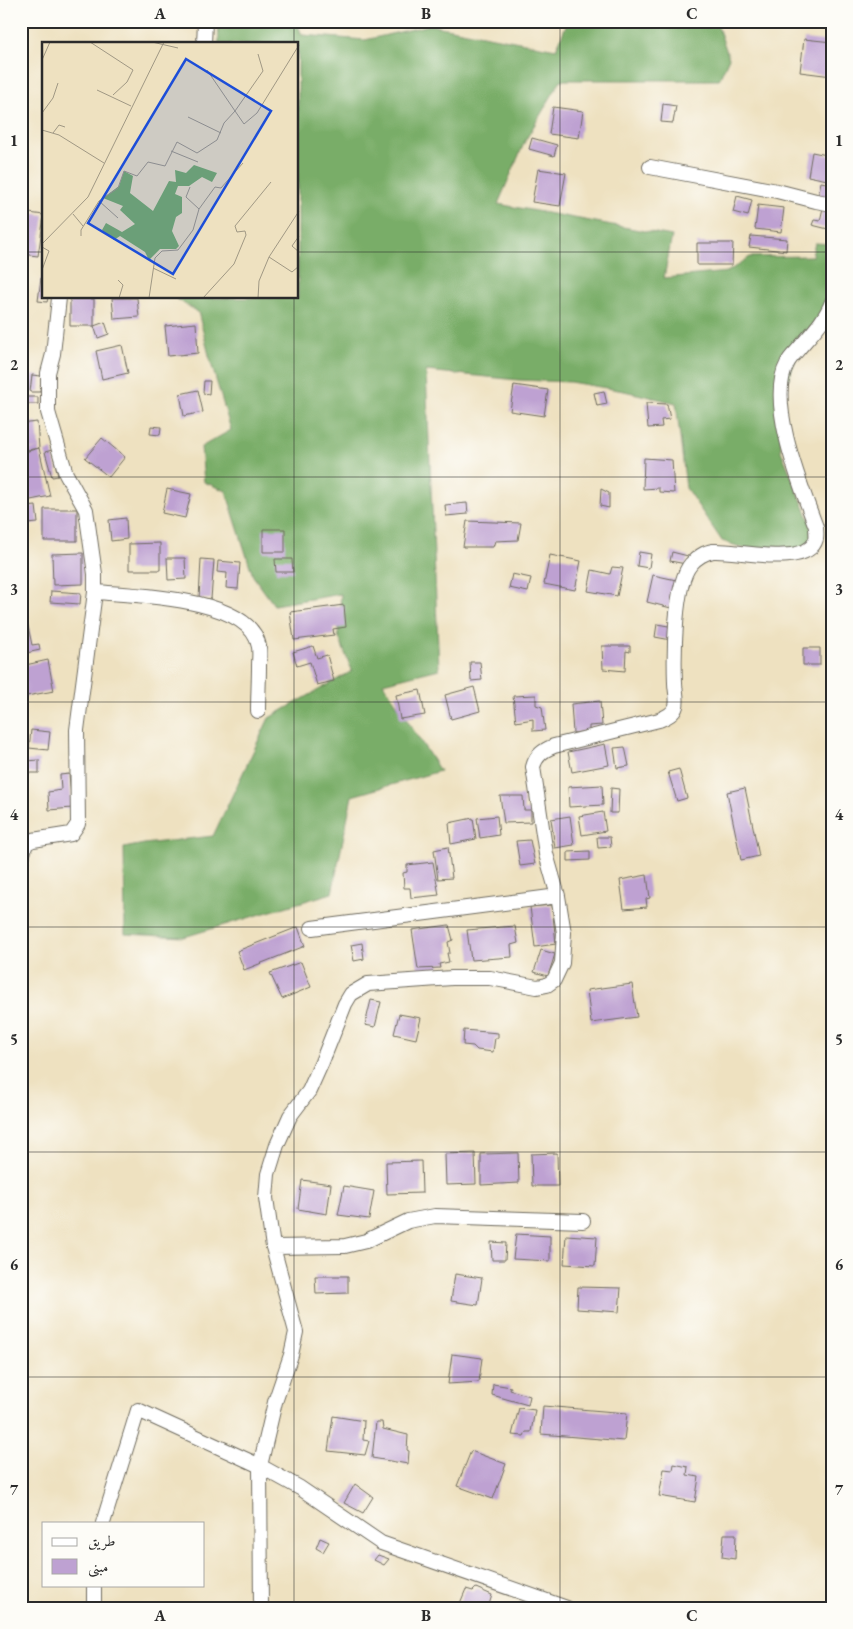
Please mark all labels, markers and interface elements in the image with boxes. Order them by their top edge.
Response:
text: A [153,3,166,24]
text: B [421,3,431,24]
text: C [686,3,698,24]
inset map [42,42,299,299]
text: 1 [10,130,18,151]
text: 1 [835,130,843,151]
text: 2 [10,354,19,375]
text: 2 [835,354,844,375]
text: 3 [10,579,18,600]
text: 3 [835,579,843,600]
text: 4 [10,804,19,825]
text: 4 [835,804,844,825]
text: 5 [10,1029,18,1050]
text: 5 [835,1029,843,1050]
text: 6 [10,1254,19,1275]
text: 6 [835,1254,844,1275]
text: 7 [10,1479,19,1500]
text: 7 [835,1479,844,1500]
legend [42,1522,205,1586]
text: طريق [88,1531,115,1551]
text: مبنى [88,1557,108,1578]
text: A [153,1605,166,1626]
text: B [421,1605,431,1626]
text: C [686,1605,698,1626]

